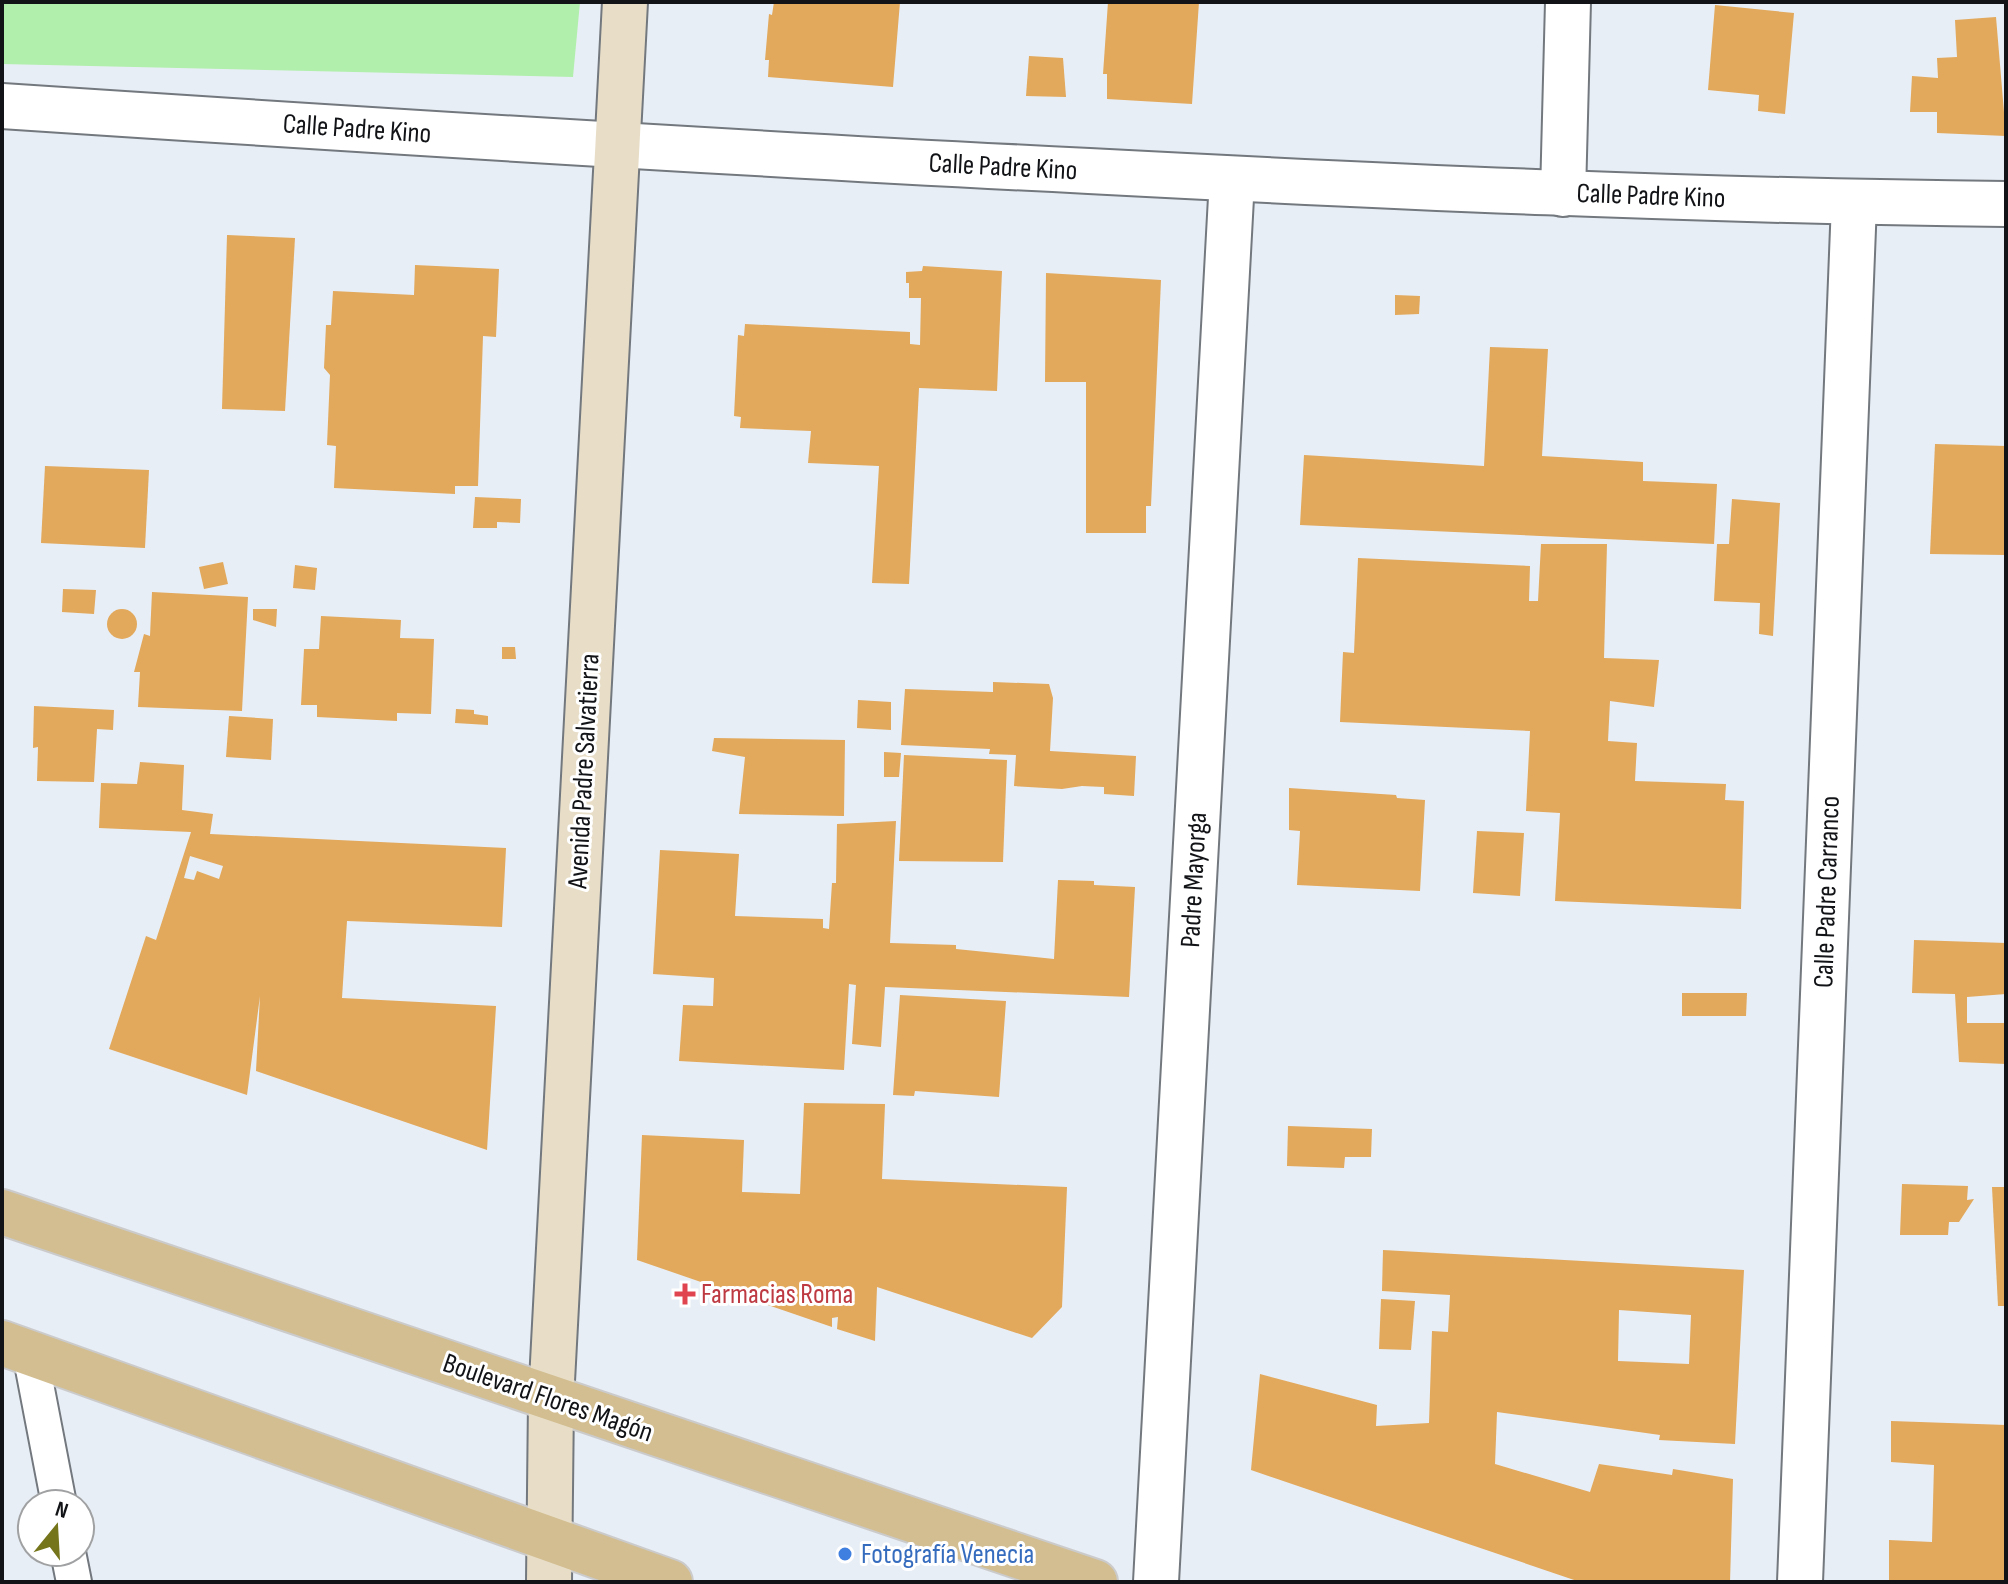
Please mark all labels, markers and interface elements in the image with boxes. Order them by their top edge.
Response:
street label: Calle Padre Kino [282,107,432,151]
street label: Calle Padre Kino [928,147,1078,187]
street label: Calle Padre Kino [1576,177,1726,215]
street label: Avenida Padre Salvatierra [561,653,607,890]
street label: Calle Padre Carranco [1807,795,1847,989]
street label: Padre Mayorga [1174,811,1214,949]
place label: Farmacias Roma [701,1278,853,1311]
marker: Farmacias Roma [676,1285,694,1303]
street label: Boulevard Flores Magón [439,1347,657,1449]
north arrow [16,1488,96,1568]
text: N [52,1496,71,1525]
place label: Fotografía Venecia [861,1538,1034,1571]
marker: Fotografía Venecia [836,1545,854,1563]

